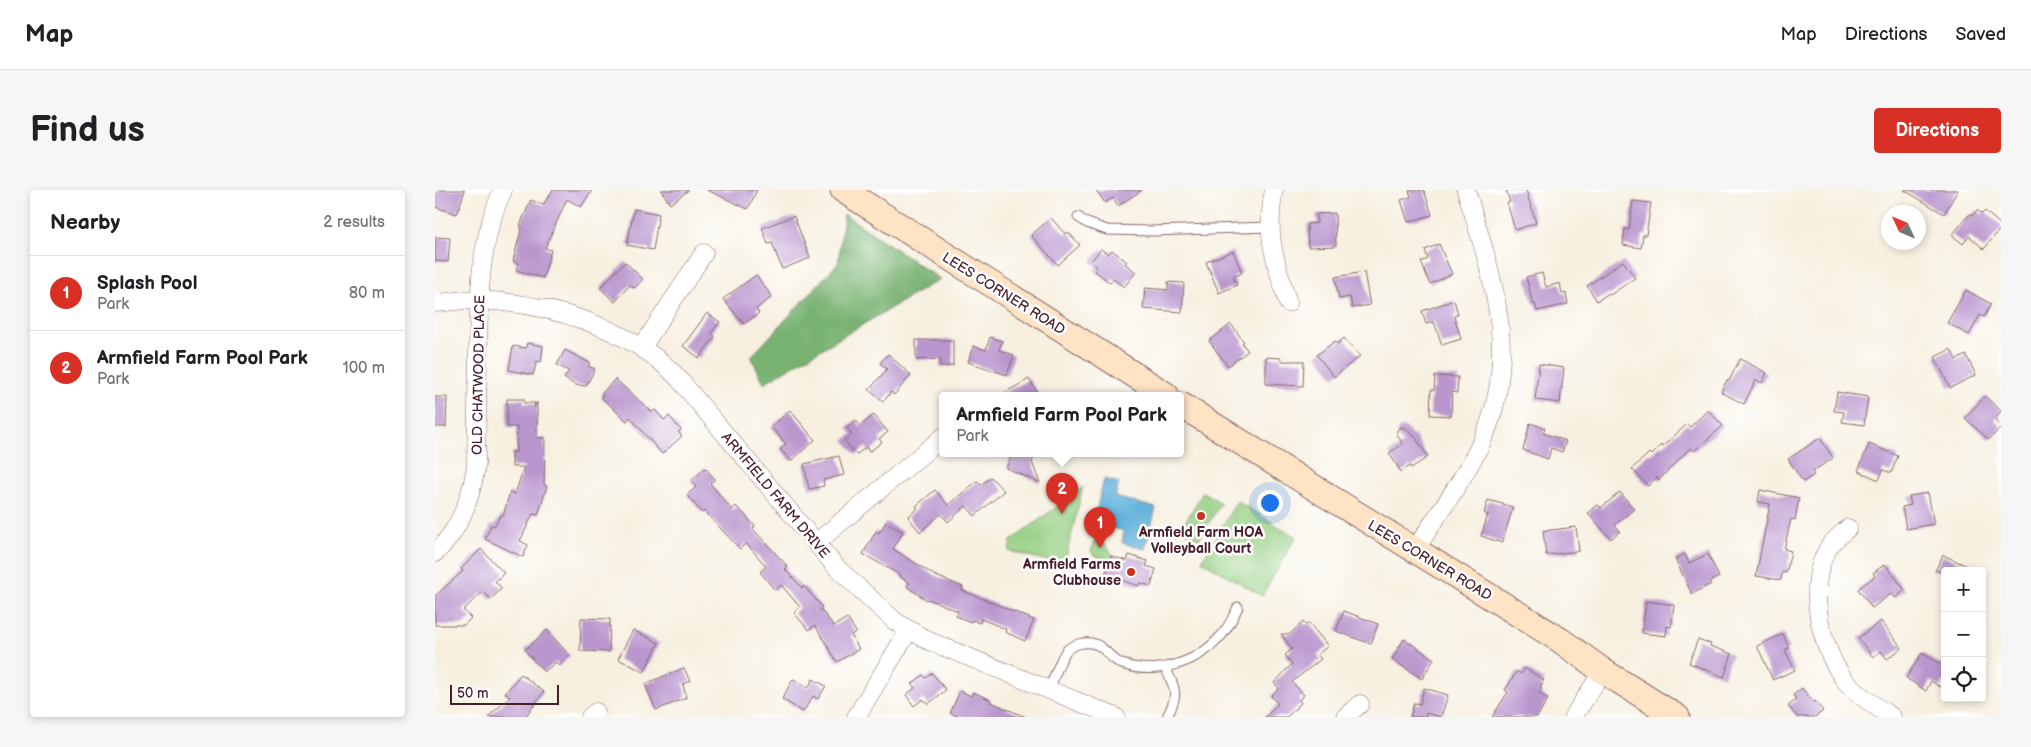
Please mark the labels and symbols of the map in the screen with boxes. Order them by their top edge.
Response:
north arrow [1881,205,1926,250]
street label: LEES CORNER ROAD [939,249,1068,338]
street label: OLD CHATWOOD PLACE [469,295,488,455]
street label: ARMFIELD FARM DRIVE [718,429,833,562]
pin: 2 [1046,473,1078,514]
your location [1257,490,1283,516]
pin: 1 [1084,507,1116,548]
marker: Armfield Farm HOA Volleyball Court [1195,510,1207,522]
street label: LEES CORNER ROAD [1365,517,1495,604]
place label: Armfield Farm HOA Volleyball Court [1138,524,1263,557]
place label: Armfield Farms Clubhouse [1022,556,1121,589]
marker: Armfield Farms Clubhouse [1125,566,1137,578]
scale bar [450,682,559,705]

